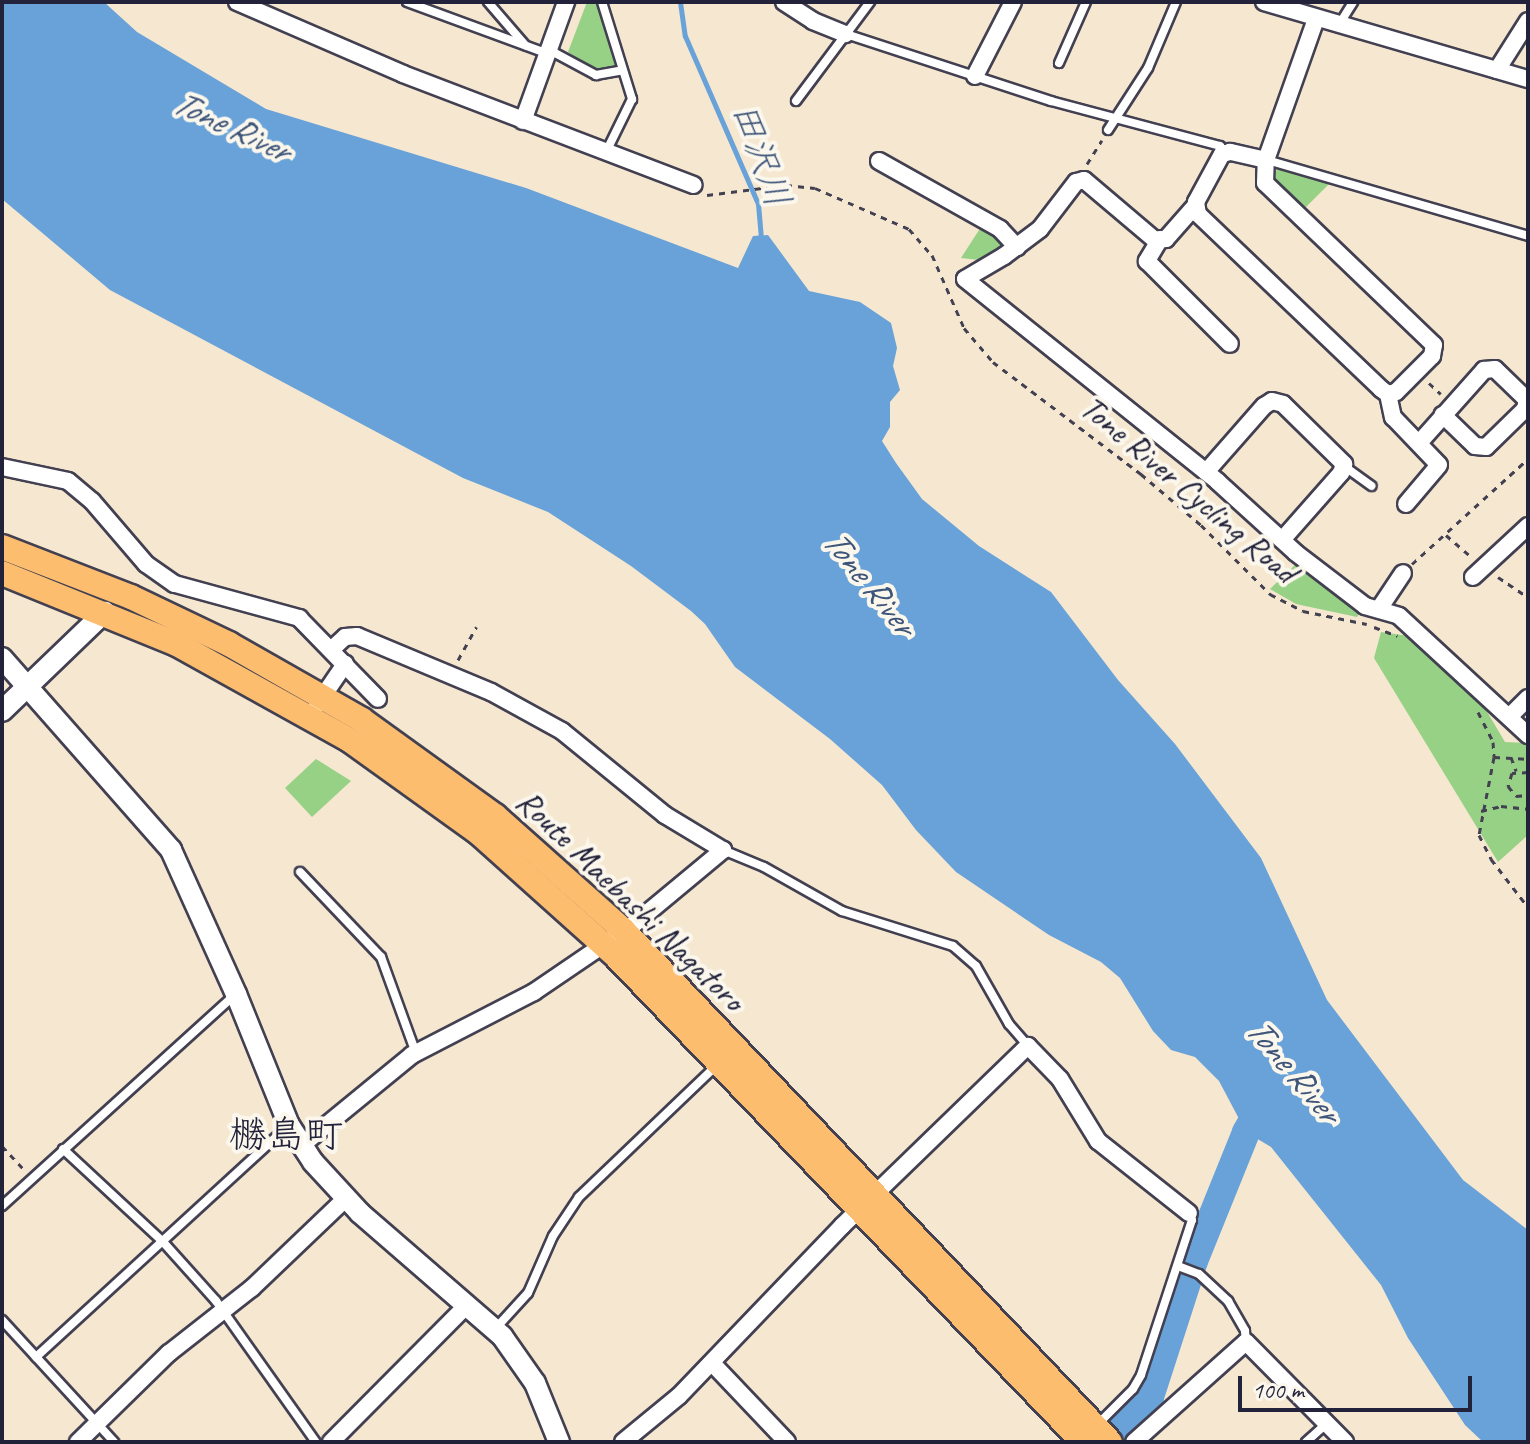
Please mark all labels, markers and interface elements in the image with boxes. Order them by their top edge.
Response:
water label: Tone River [165,80,297,172]
water label: 田沢川 [722,97,800,213]
street label: Tone River Cycling Road [1072,386,1306,592]
water label: Tone River [813,520,925,644]
street label: Route Maebashi Nagatoro [508,780,754,1020]
water label: Tone River [1236,1008,1350,1132]
district label: 橳島町 [229,1112,343,1158]
scale bar [1242,1360,1476,1410]
text: 100 m [1252,1375,1304,1405]

